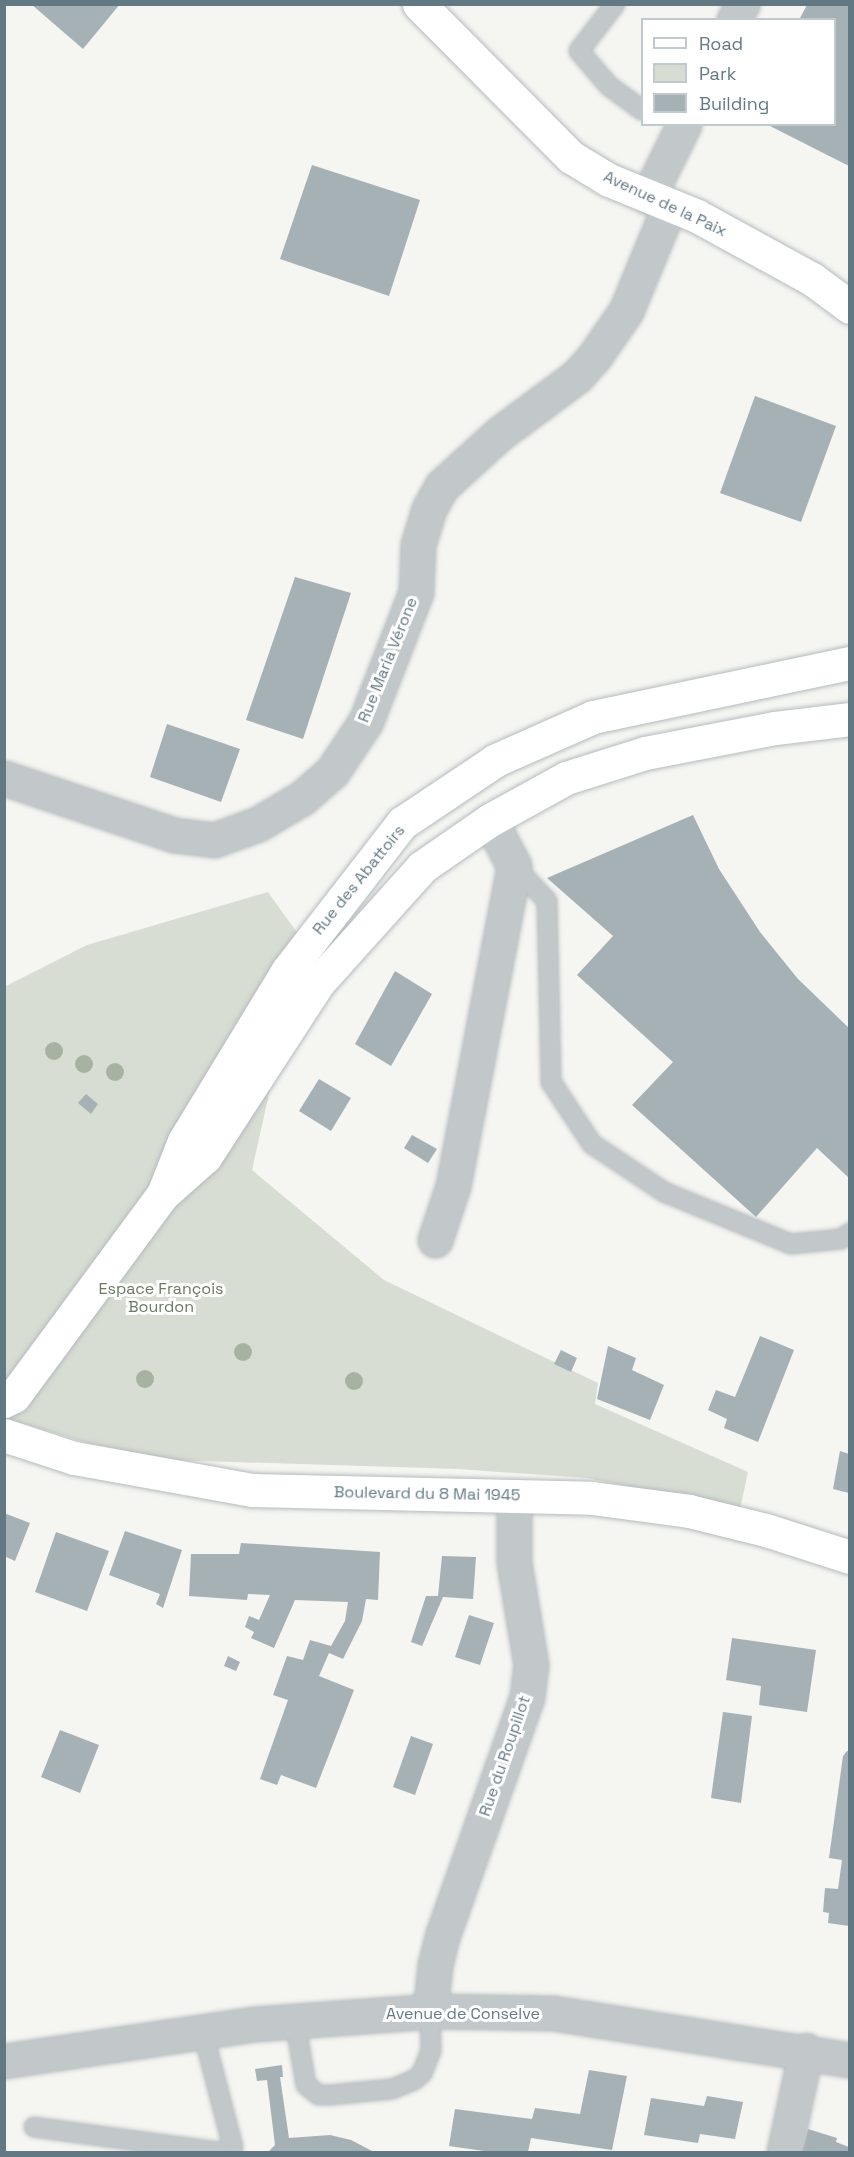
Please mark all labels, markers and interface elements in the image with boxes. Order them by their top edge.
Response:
legend [641,18,836,126]
text: Road [699,32,743,55]
text: Park [699,62,736,85]
text: Building [699,92,769,115]
street label: Avenue de la Paix [600,167,730,241]
street label: Rue Maria Vérone [354,595,422,725]
street label: Rue des Abattoirs [309,821,409,939]
park label: Espace François Bourdon [98,1279,224,1317]
street label: Boulevard du 8 Mai 1945 [334,1483,520,1505]
street label: Rue du Roupillot [475,1693,535,1819]
street label: Avenue de Conselve [386,2004,540,2024]

